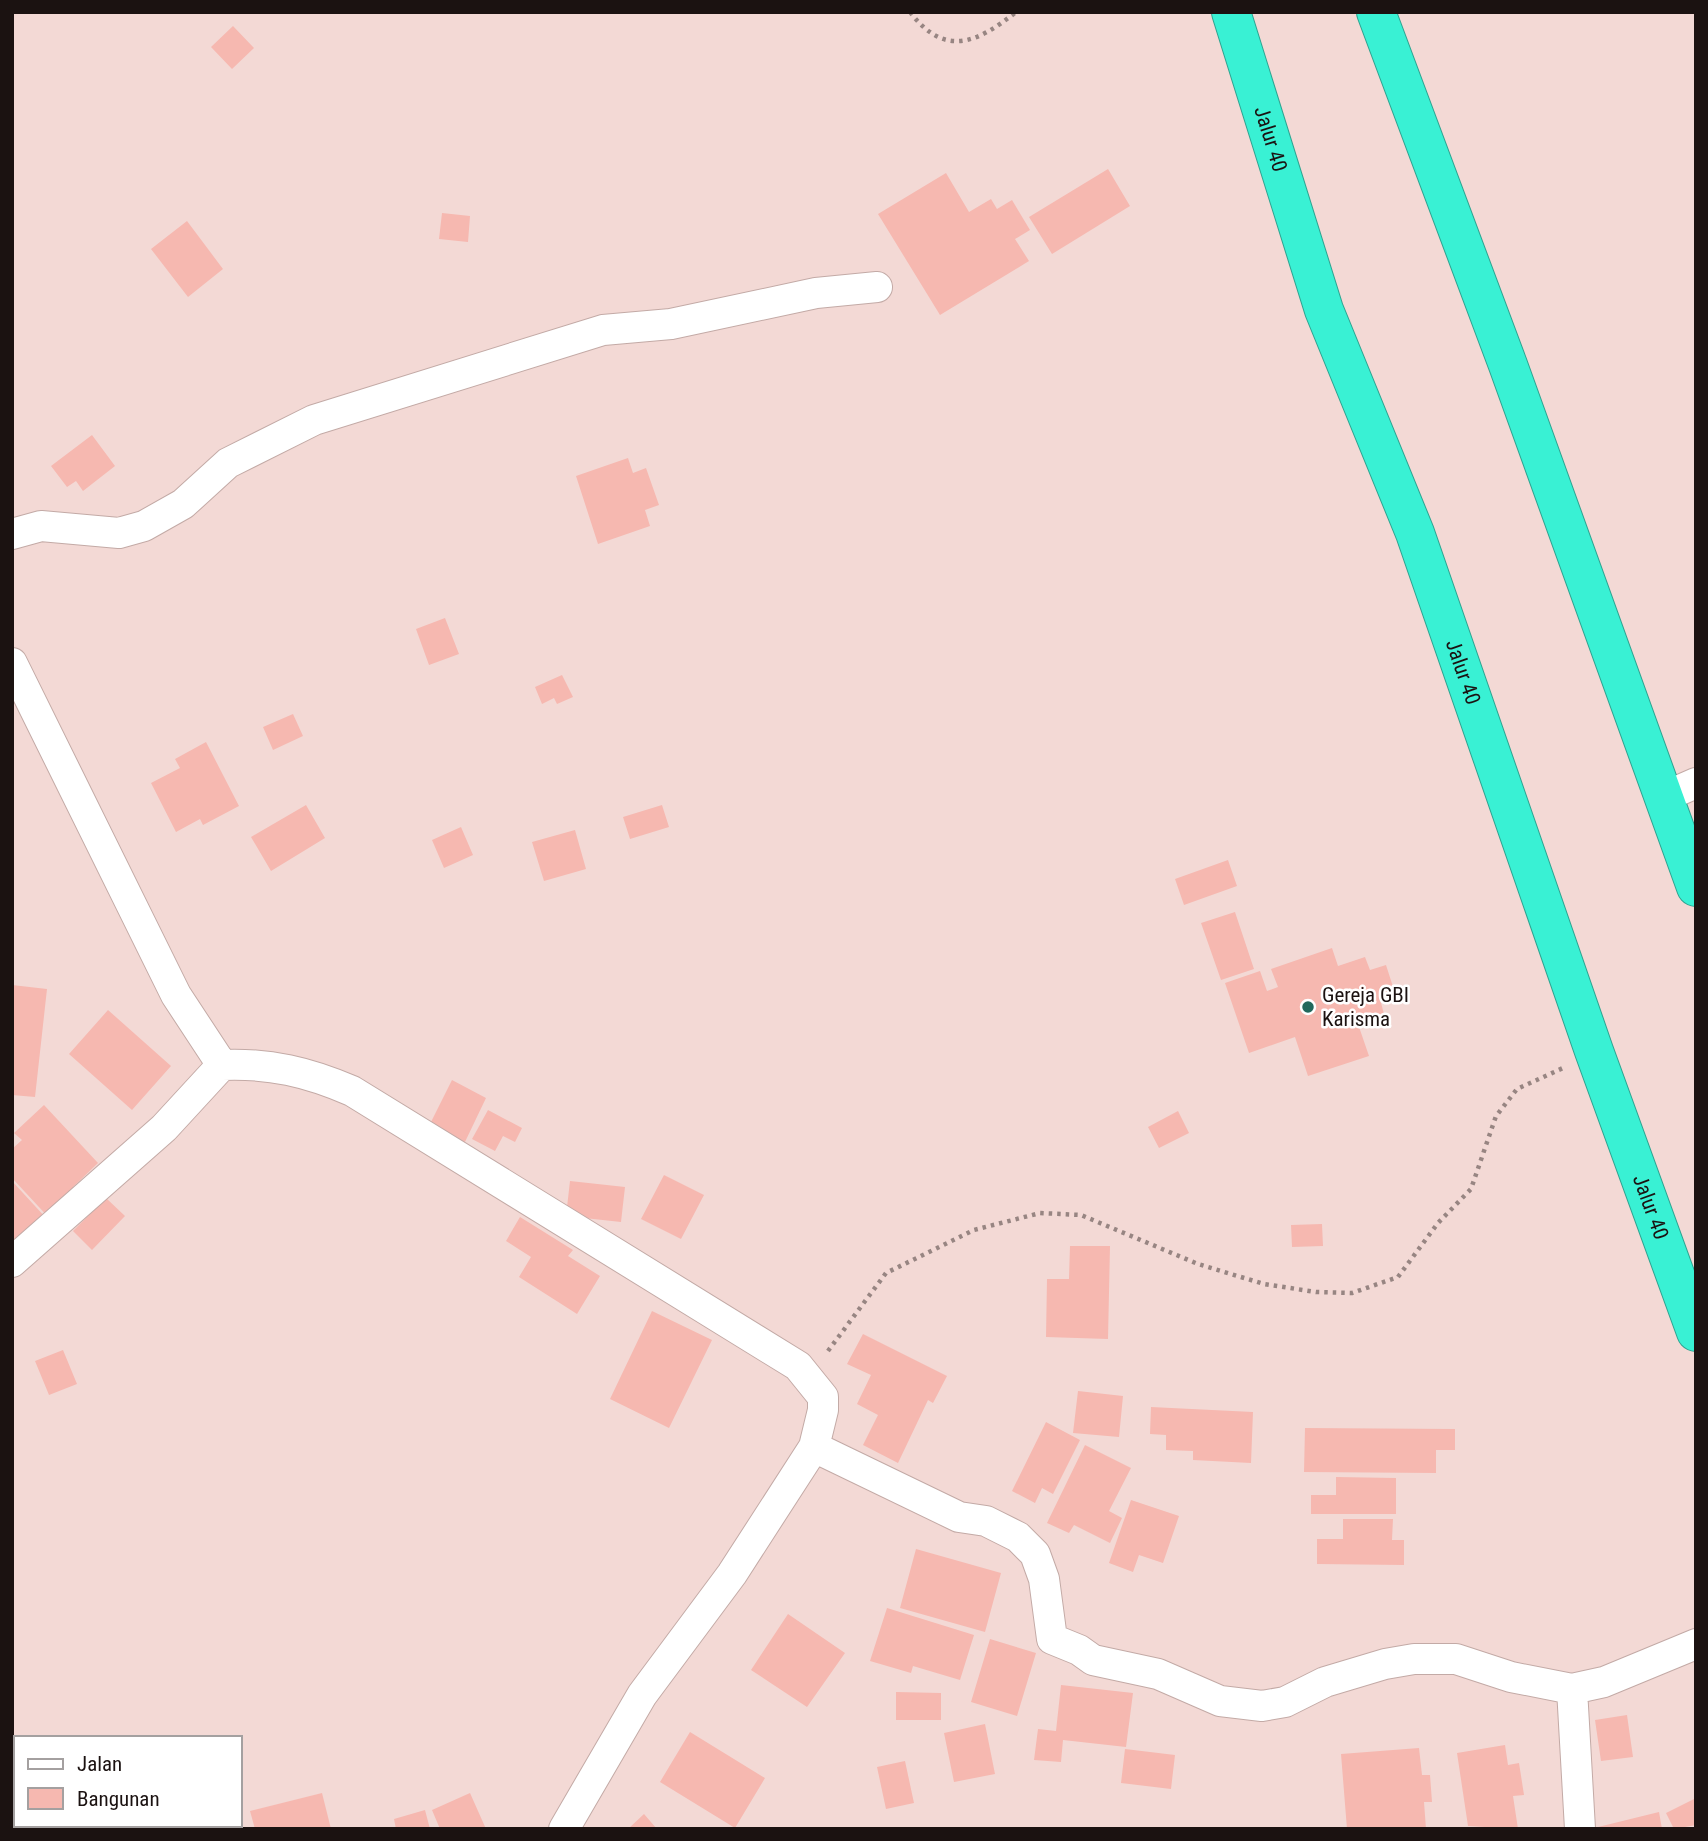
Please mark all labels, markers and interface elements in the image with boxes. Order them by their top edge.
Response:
street label: Jalur 40 [1249,103,1292,175]
street label: Jalur 40 [1441,636,1485,708]
place label: Gereja GBI Karisma [1322,983,1409,1031]
marker: Gereja GBI Karisma [1300,999,1316,1015]
street label: Jalur 40 [1628,1171,1673,1243]
legend [14,1736,242,1827]
text: Jalan [77,1752,122,1776]
text: Bangunan [77,1787,160,1811]

